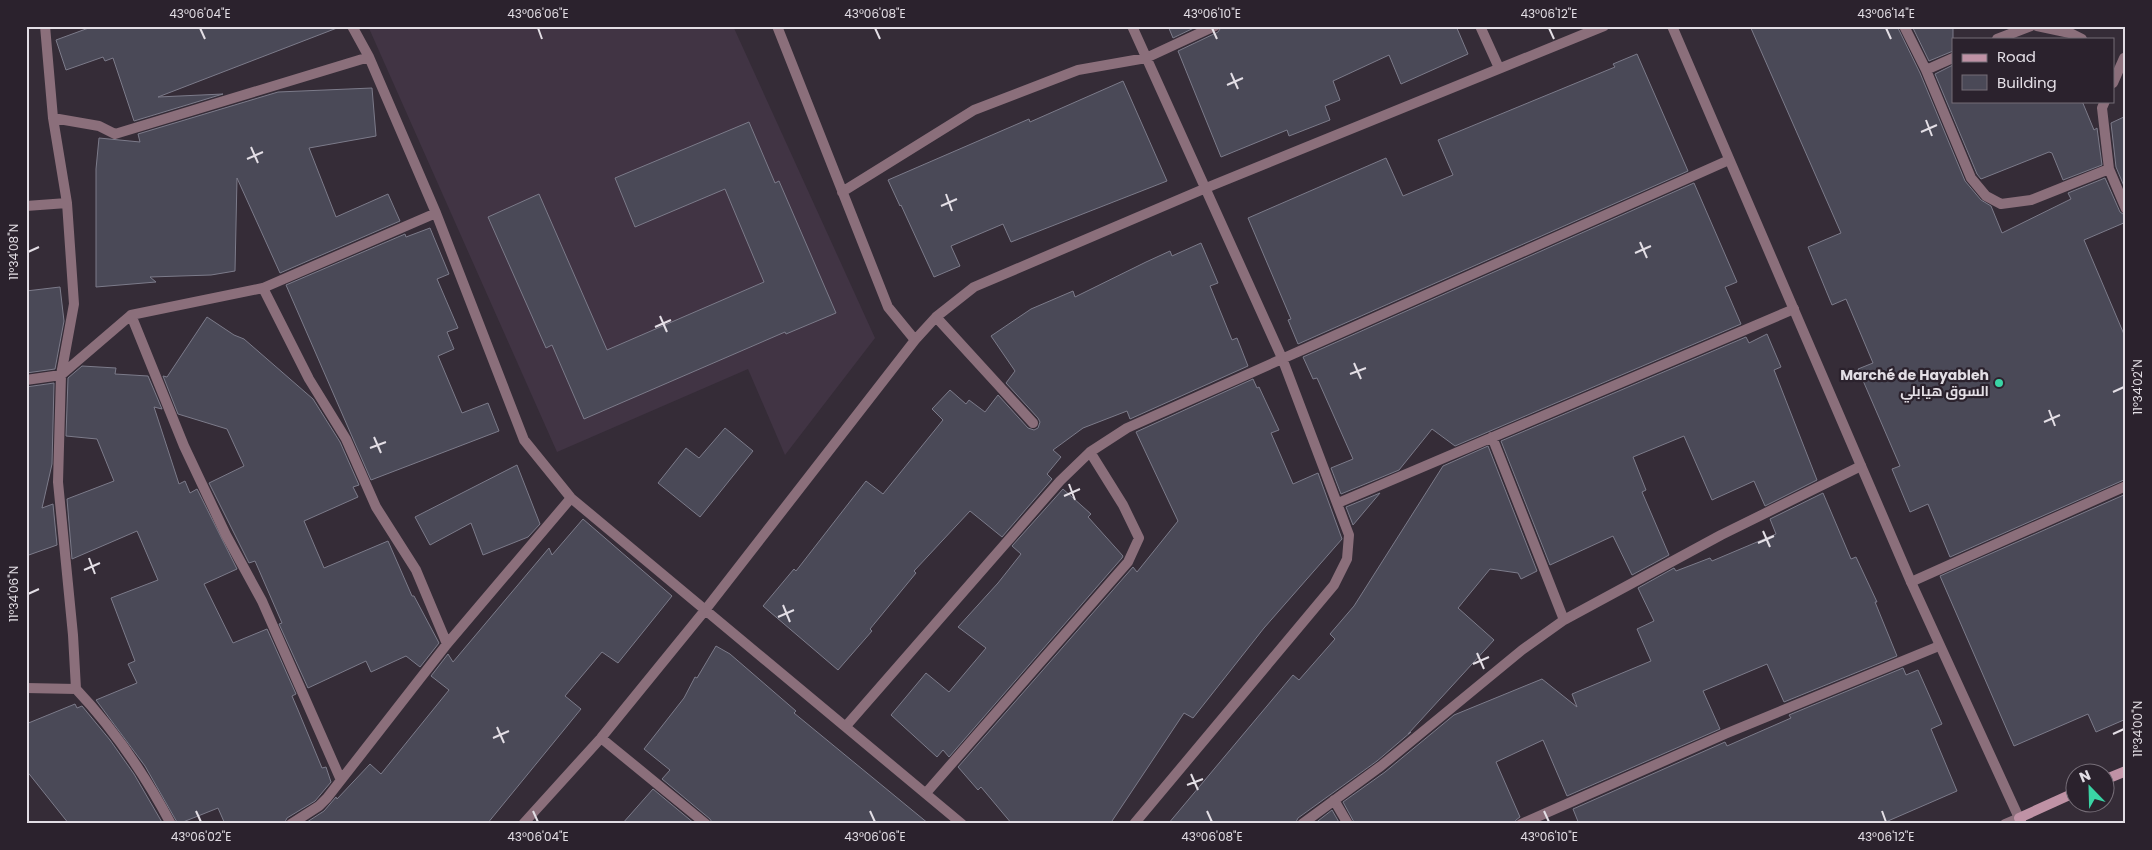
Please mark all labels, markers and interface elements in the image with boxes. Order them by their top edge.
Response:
text: 43°06'04"E [169,5,231,22]
text: 43°06'06"E [507,5,569,22]
text: 43°06'08"E [844,5,906,22]
text: 43°06'10"E [1183,5,1241,22]
text: 43°06'12"E [1520,5,1578,22]
text: 43°06'14"E [1857,5,1915,22]
legend [1952,38,2114,102]
text: Road [1997,46,2036,67]
text: Building [1997,72,2057,93]
text: 11°34'08"N [5,224,22,280]
text: 11°34'02"N [2129,359,2146,415]
place label: Marché de Hayableh السوق هيابلي [1840,365,1989,403]
marker: Marché de Hayableh السوق هيابلي [1993,377,2005,389]
text: 11°34'06"N [5,566,22,622]
text: 11°34'00"N [2129,701,2146,757]
north arrow [2064,762,2114,812]
text: N [2076,765,2094,787]
text: 43°06'02"E [171,828,231,845]
text: 43°06'04"E [507,828,569,845]
text: 43°06'06"E [844,828,906,845]
text: 43°06'08"E [1181,828,1243,845]
text: 43°06'10"E [1520,828,1578,845]
text: 43°06'12"E [1857,828,1915,845]

